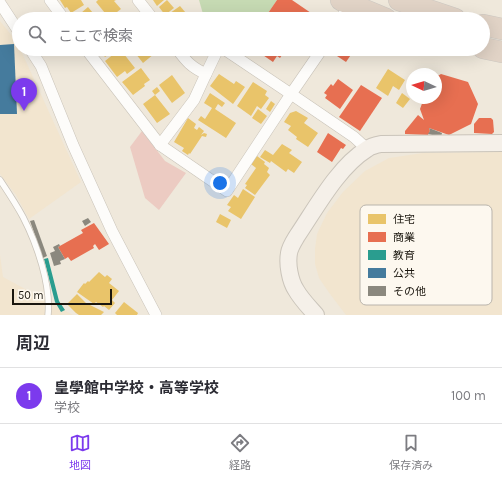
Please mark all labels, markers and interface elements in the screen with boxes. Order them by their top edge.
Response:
search box [12,12,490,56]
icon: search [26,23,48,45]
text: ここで検索 [58,27,133,45]
north arrow [406,68,442,104]
pin: 1 [11,78,37,111]
your location [210,173,230,193]
legend [360,205,492,305]
text: 住宅 [393,213,415,226]
text: 商業 [393,231,415,244]
text: 教育 [393,249,415,262]
text: 公共 [393,267,415,280]
text: その他 [393,285,426,298]
scale bar [12,287,112,306]
text: 50 m [18,289,44,302]
text: 周辺 [16,333,50,353]
text: 皇學館中学校・高等学校 [54,379,219,397]
text: 1 [27,388,31,403]
text: 100 m [451,388,486,403]
text: 学校 [54,400,80,415]
tab: 地図 [69,432,91,472]
tab: 経路 [229,432,251,472]
tab: 保存済み [389,432,433,472]

